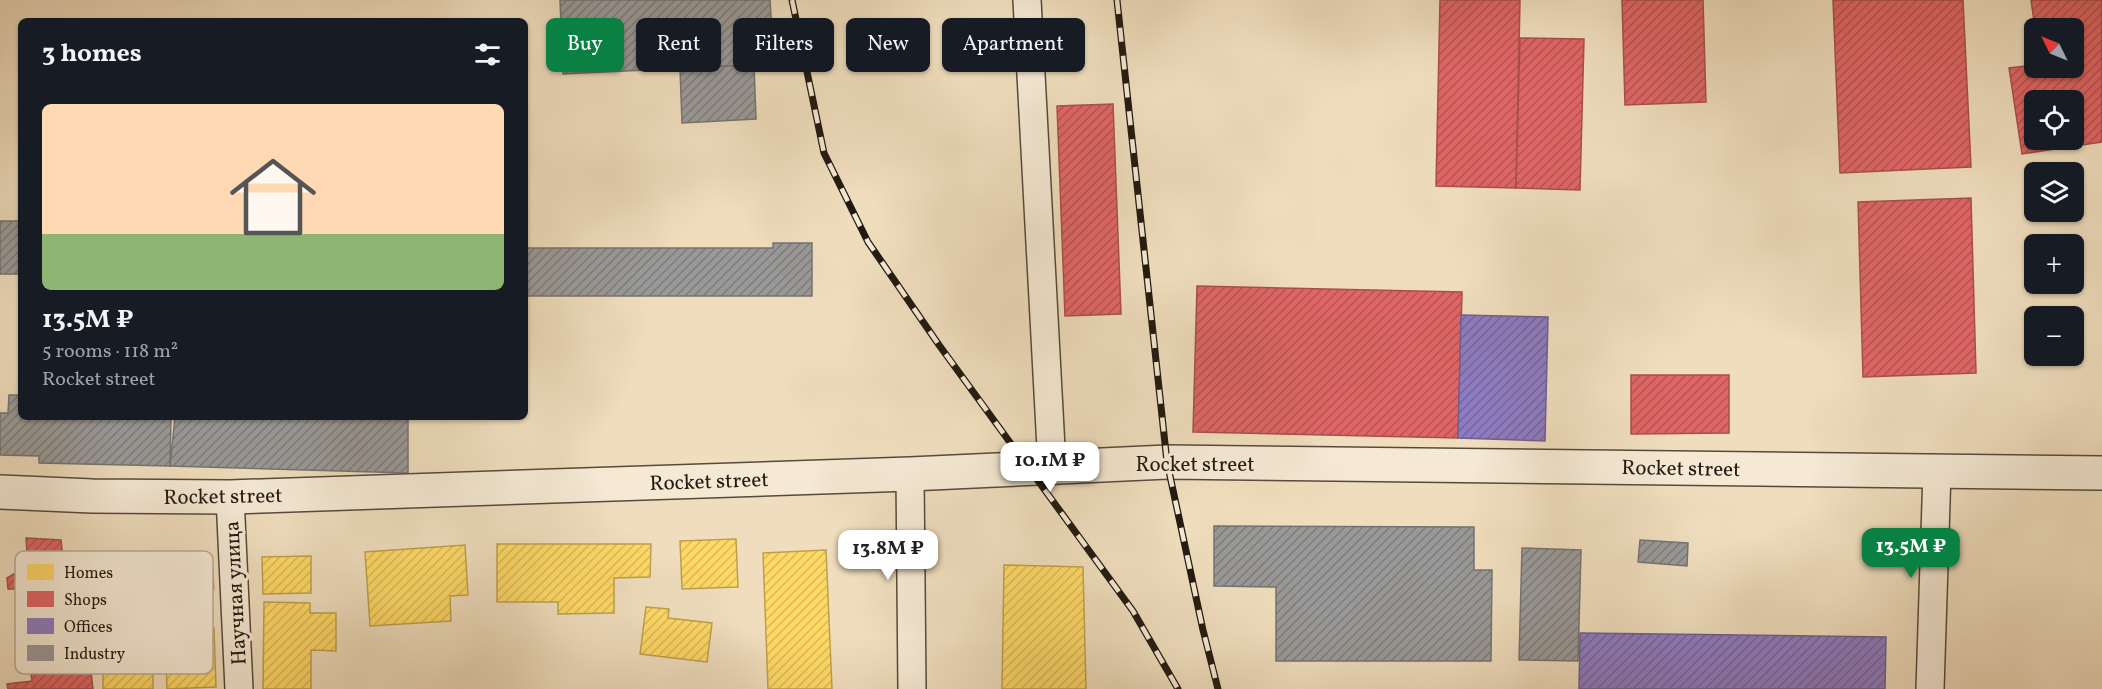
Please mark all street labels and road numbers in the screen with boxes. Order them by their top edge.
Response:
street label: Rocket street [1135,451,1255,480]
street label: Rocket street [1621,454,1741,485]
street label: Rocket street [649,466,769,499]
street label: Rocket street [163,482,283,513]
street label: Научная улица [218,520,255,666]

